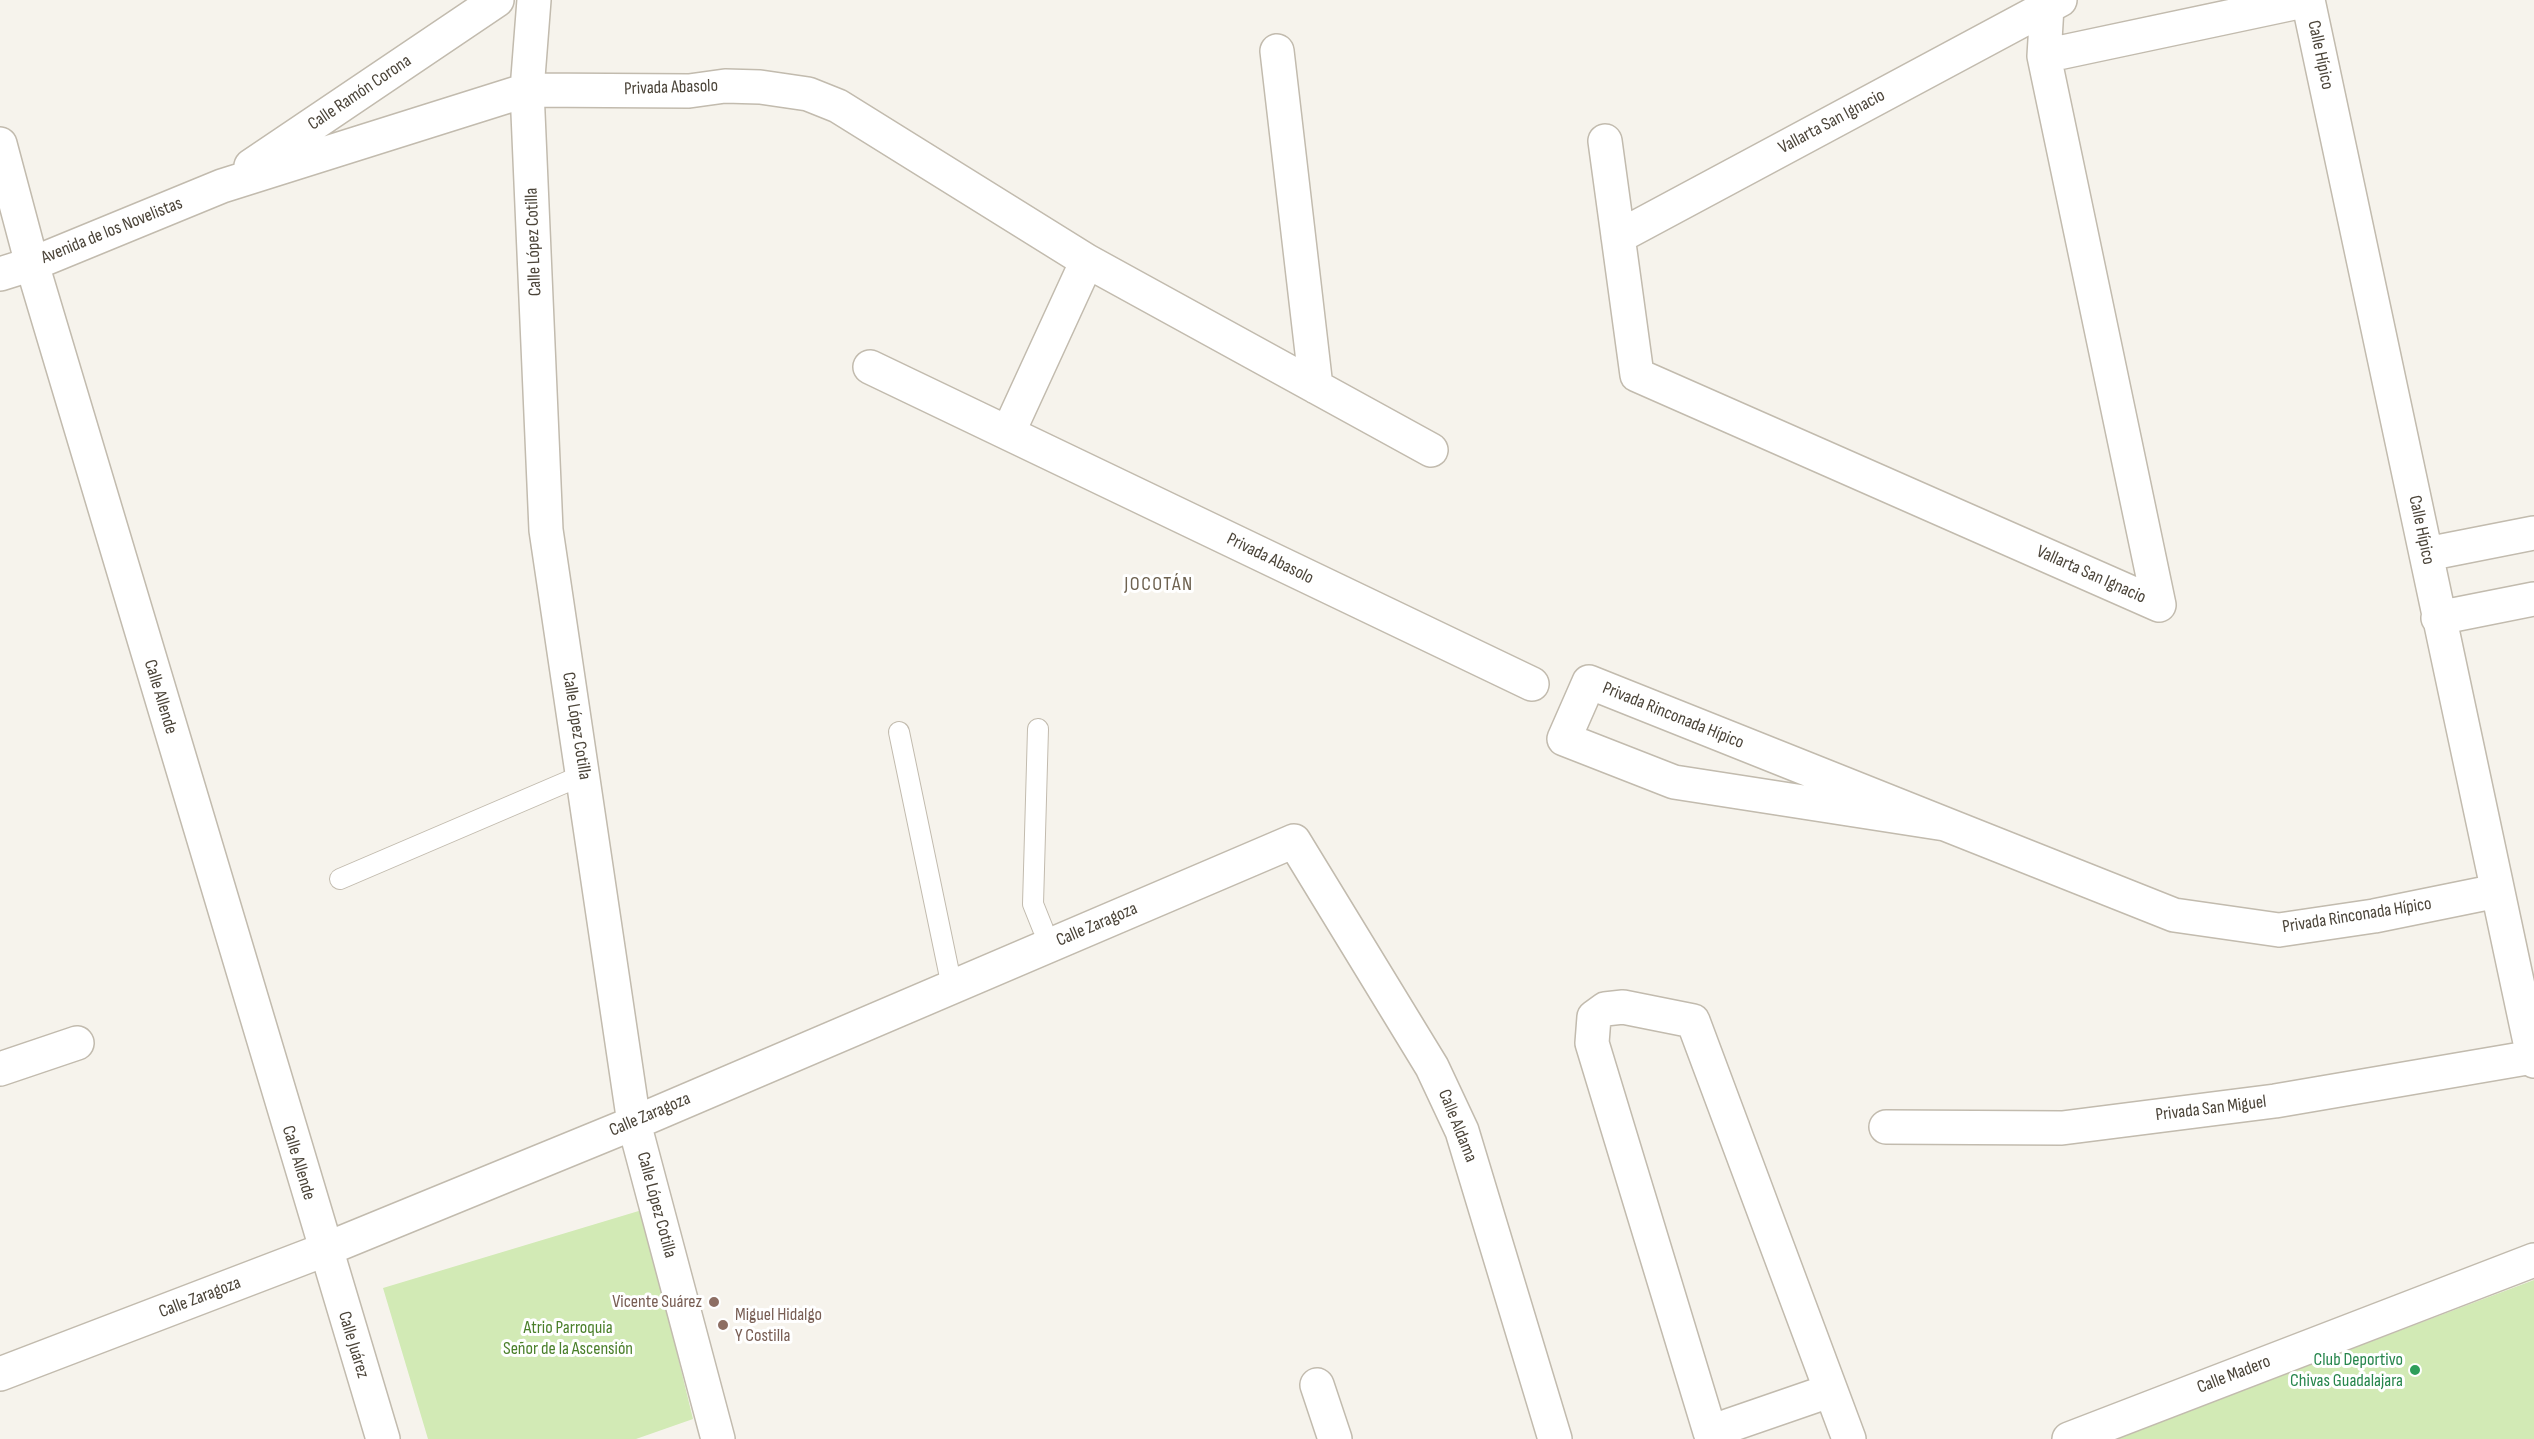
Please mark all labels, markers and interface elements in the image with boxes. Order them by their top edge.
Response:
street label: Calle Hípico [2302,19,2338,91]
street label: Calle Ramón Corona [304,51,416,135]
street label: Privada Abasolo [624,76,718,100]
street label: Vallarta San Ignacio [1775,85,1889,159]
street label: Calle López Cotilla [521,187,547,297]
street label: Avenida de los Novelistas [38,193,186,269]
street label: Calle Hípico [2403,494,2439,566]
street label: Privada Abasolo [1223,529,1317,589]
street label: Vallarta San Ignacio [2033,541,2149,609]
district label: JOCOTÁN [1124,573,1194,597]
street label: Calle Allende [138,657,182,737]
street label: Calle López Cotilla [557,671,595,781]
street label: Privada Rinconada Hípico [1599,678,1747,754]
street label: Privada Rinconada Hípico [2281,894,2433,938]
street label: Calle Zaragoza [1053,898,1141,952]
street label: Calle Aldama [1433,1087,1481,1165]
street label: Calle Zaragoza [606,1088,694,1142]
street label: Privada San Miguel [2154,1091,2268,1127]
street label: Calle Allende [276,1123,320,1203]
street label: Calle López Cotilla [632,1150,680,1260]
street label: Calle Zaragoza [156,1273,244,1323]
place label: Vicente Suárez [612,1291,702,1313]
marker: Vicente Suárez [707,1295,721,1309]
place label: Miguel Hidalgo Y Costilla [735,1304,822,1346]
street label: Calle Juárez [333,1309,373,1381]
park label: Atrio Parroquia Señor de la Ascensión [503,1317,633,1360]
marker: Miguel Hidalgo Y Costilla [716,1318,730,1332]
place label: Club Deportivo Chivas Guadalajara [2290,1349,2403,1392]
street label: Calle Madero [2194,1351,2274,1399]
marker: Club Deportivo Chivas Guadalajara [2408,1363,2422,1377]

